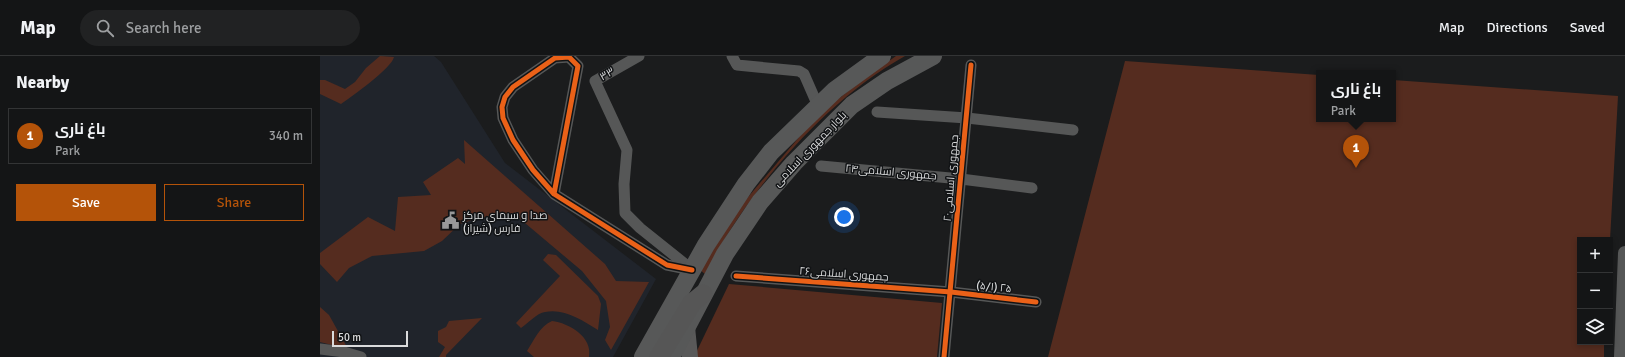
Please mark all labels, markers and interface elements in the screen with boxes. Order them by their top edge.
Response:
search box [80,10,360,46]
text: Map [20,16,56,40]
icon: search [94,17,116,39]
text: Search here [126,19,201,37]
text: Map [1439,19,1465,36]
text: Directions [1487,19,1548,36]
text: Saved [1570,19,1605,36]
street label: ۳۳ [597,65,617,83]
popup [1316,70,1396,122]
text: Nearby [16,72,69,93]
text: باغ ناری [1331,80,1381,98]
text: Park [1331,103,1356,119]
street label: بلوار جمهوری اسلامی [771,109,849,189]
text: باغ ناری [55,120,105,138]
text: 1 [26,128,34,144]
text: 340 m [269,128,303,144]
street label: جمهوری اسلامی۲۰ [941,134,961,222]
pin: 1 [1343,135,1369,168]
text: Park [55,143,80,159]
street label: جمهوری اسلامی۲۴ [845,162,937,182]
button: Save [16,184,156,221]
button: Share [164,184,304,221]
your location [834,207,854,227]
place label: صدا و سیمای مرکز فارس (شیراز) [462,209,548,235]
public building icon: صدا و سیمای مرکز فارس (شیراز) [440,211,460,231]
map controls [1577,237,1613,345]
button: + [1577,237,1613,273]
street label: جمهوری اسلامی۲۶ [799,264,889,284]
button: − [1577,273,1613,309]
street label: (۵/۱) ۲۵ [976,279,1012,295]
button: layers [1577,309,1613,345]
scale bar [332,329,408,348]
text: 50 m [338,331,361,344]

